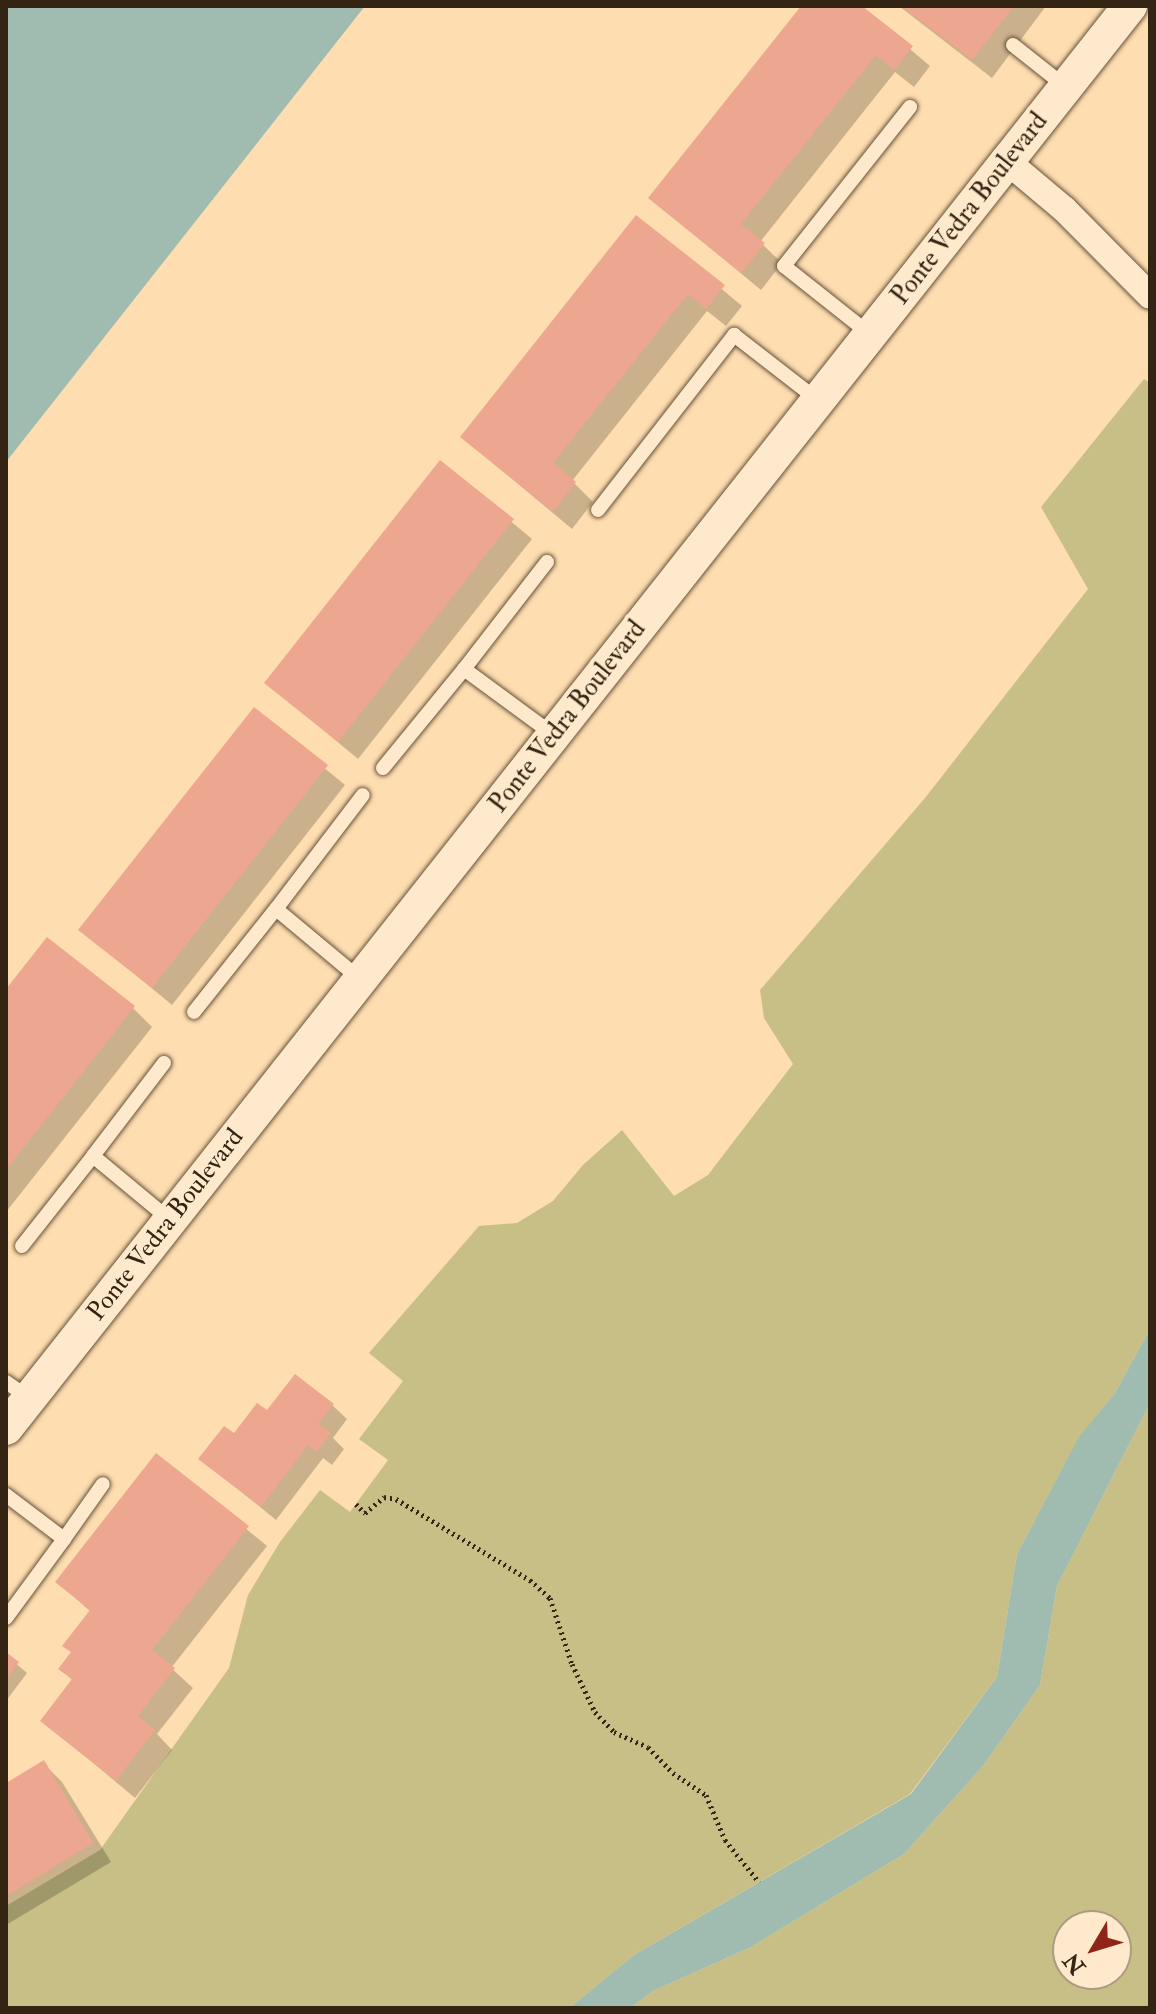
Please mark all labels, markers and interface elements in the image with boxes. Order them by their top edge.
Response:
street label: Ponte Vedra Boulevard [885,107,1055,311]
street label: Ponte Vedra Boulevard [483,615,653,819]
street label: Ponte Vedra Boulevard [81,1123,251,1327]
north arrow [1052,1910,1132,1990]
text: N [1058,1947,1092,1980]

